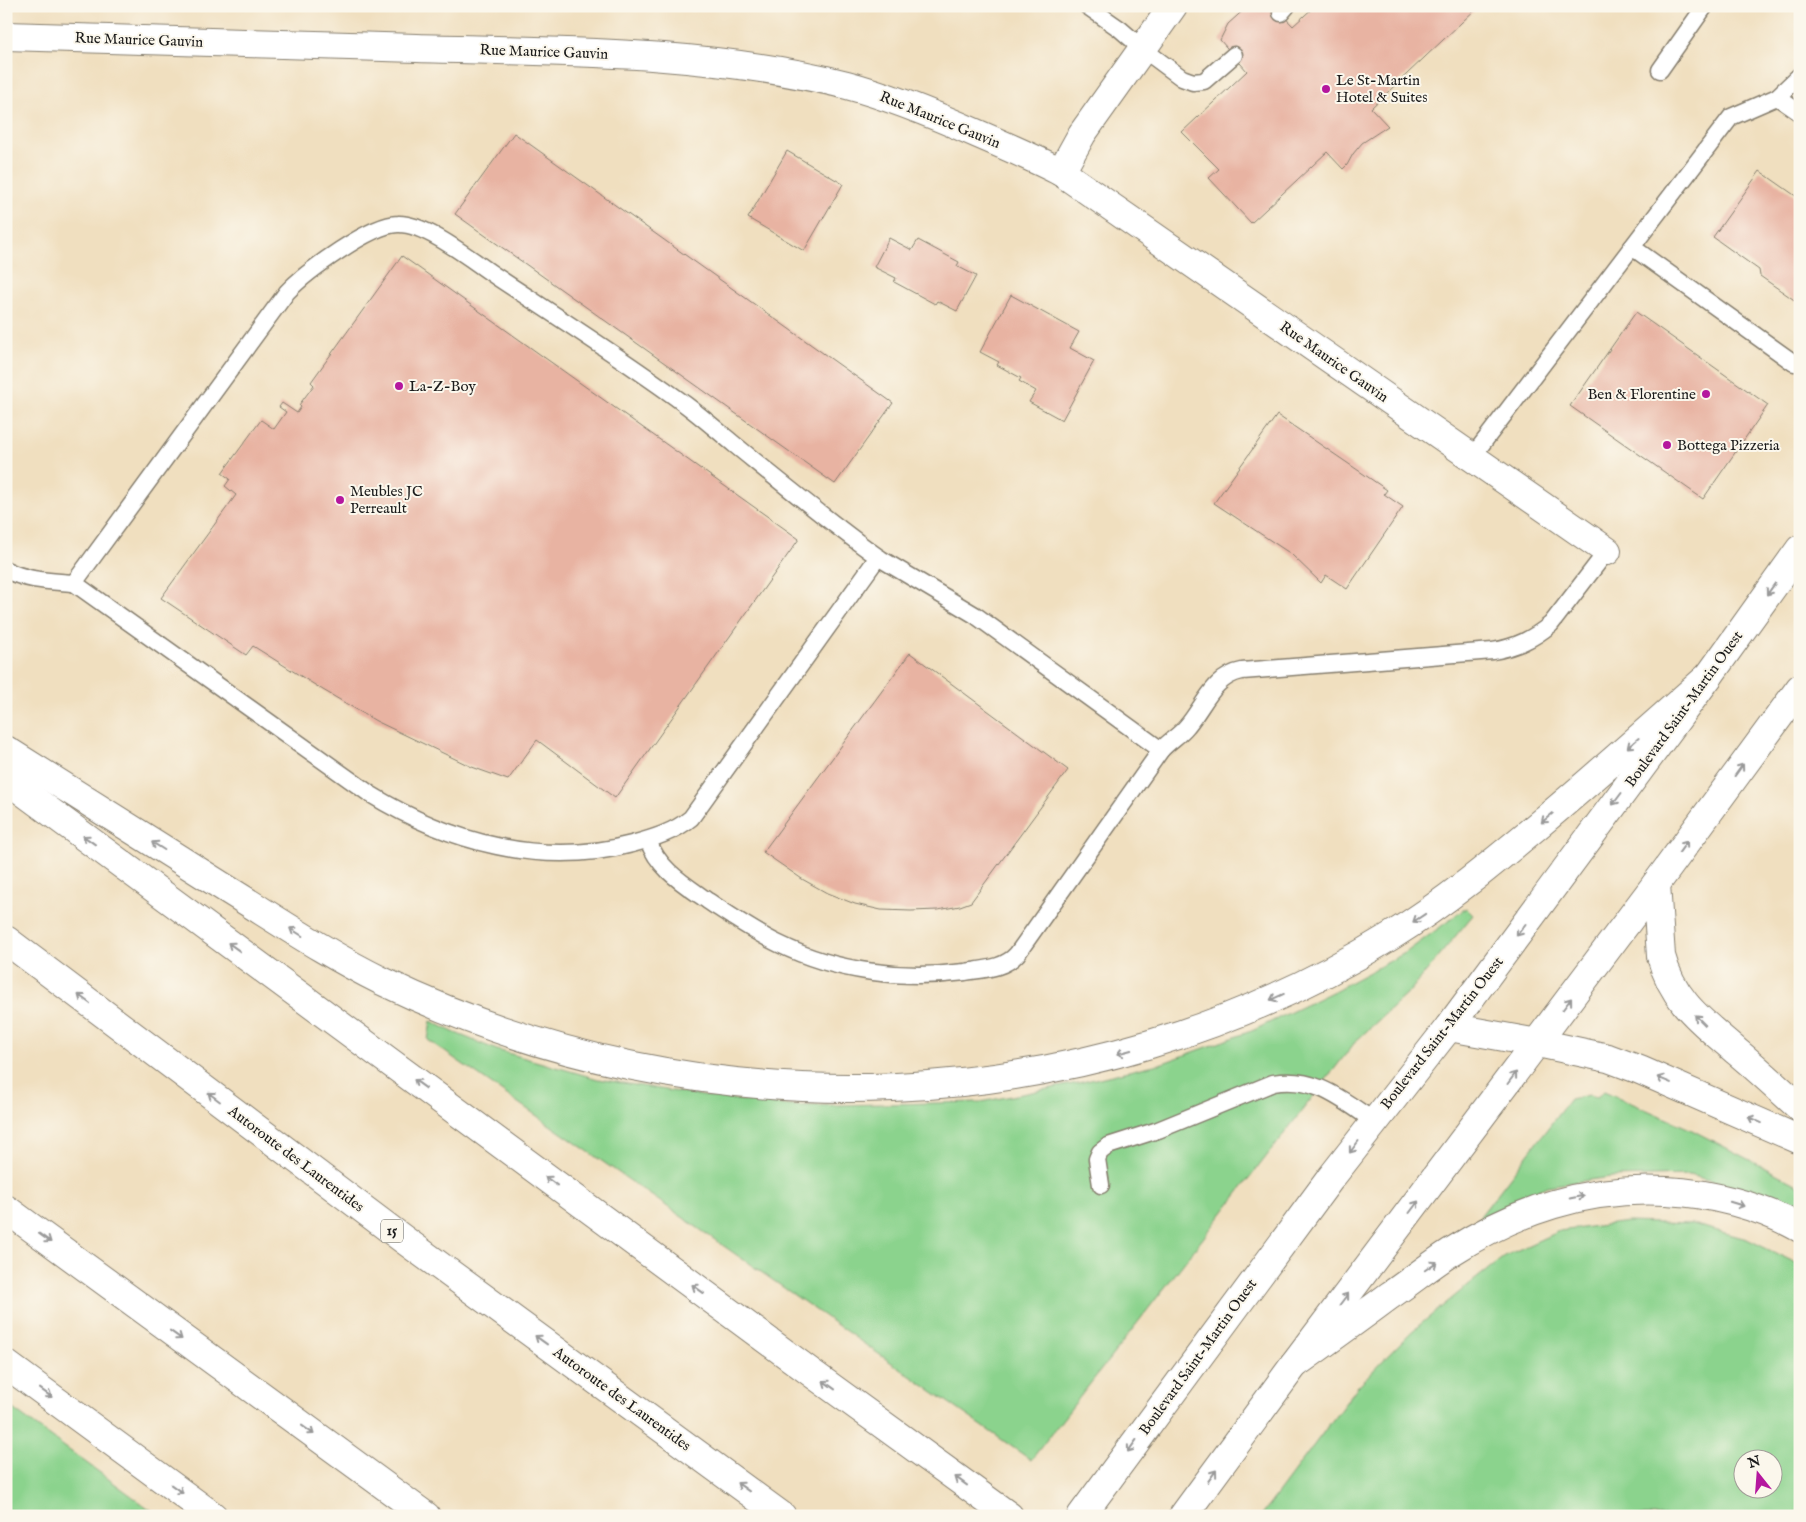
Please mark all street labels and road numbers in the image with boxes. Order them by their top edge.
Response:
street label: Rue Maurice Gauvin [74,28,204,52]
street label: Rue Maurice Gauvin [479,40,609,64]
street label: Rue Maurice Gauvin [877,87,1003,153]
street label: Rue Maurice Gauvin [1276,317,1392,407]
street label: Boulevard Saint-Martin Ouest [1621,627,1747,791]
street label: Boulevard Saint-Martin Ouest [1376,953,1508,1113]
street label: Autoroute des Laurentides [223,1101,368,1216]
road number: 15 [381,1220,403,1242]
street label: Boulevard Saint-Martin Ouest [1135,1275,1261,1439]
street label: Autoroute des Laurentides [549,1342,695,1455]

